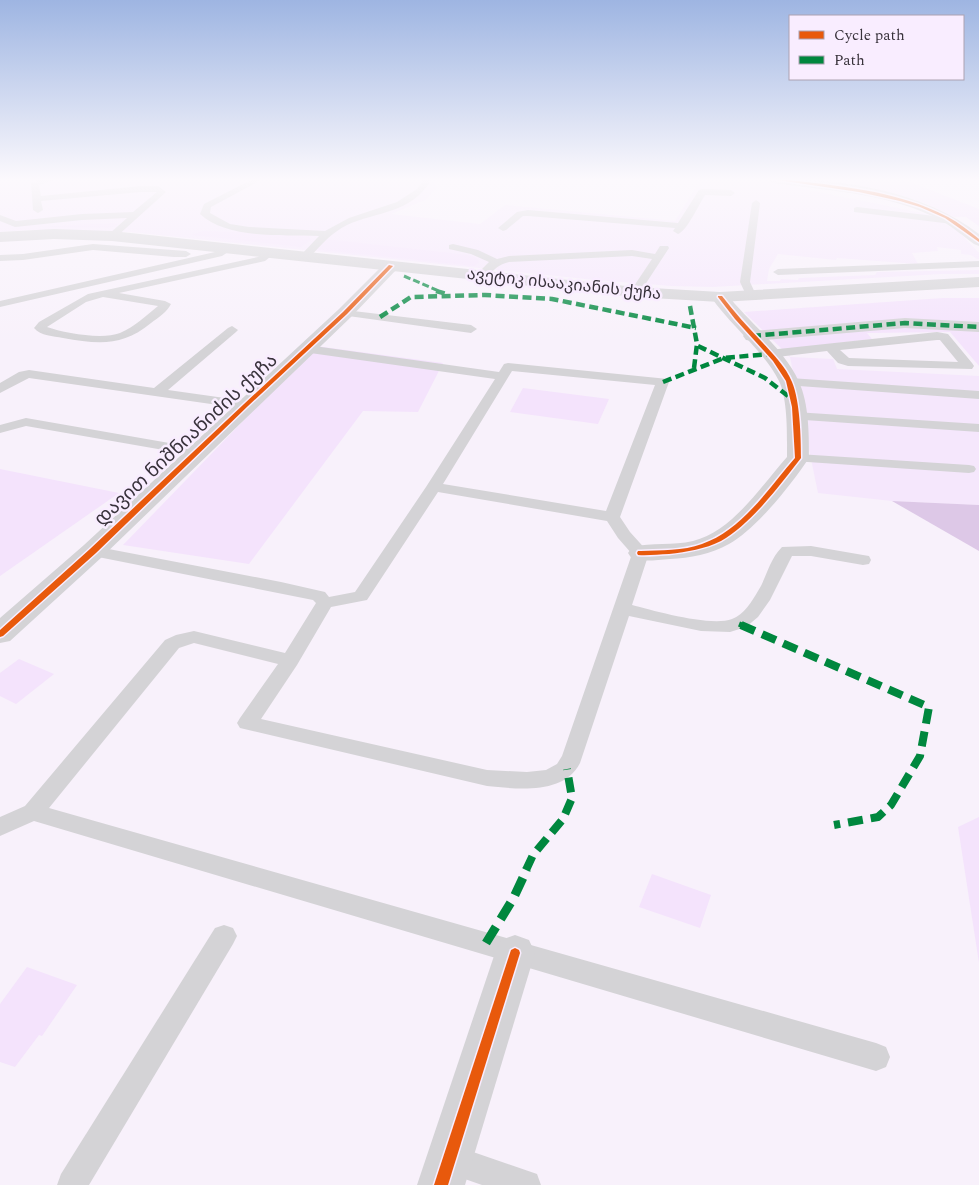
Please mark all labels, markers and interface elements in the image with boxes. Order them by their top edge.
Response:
legend [789,15,964,80]
text: Cycle path [834,24,905,47]
text: Path [834,49,865,72]
street label: ავეტიკ ისააკიანის ქუჩა [466,262,662,306]
street label: დავით ნიშნიანიძის ქუჩა [88,347,284,533]

